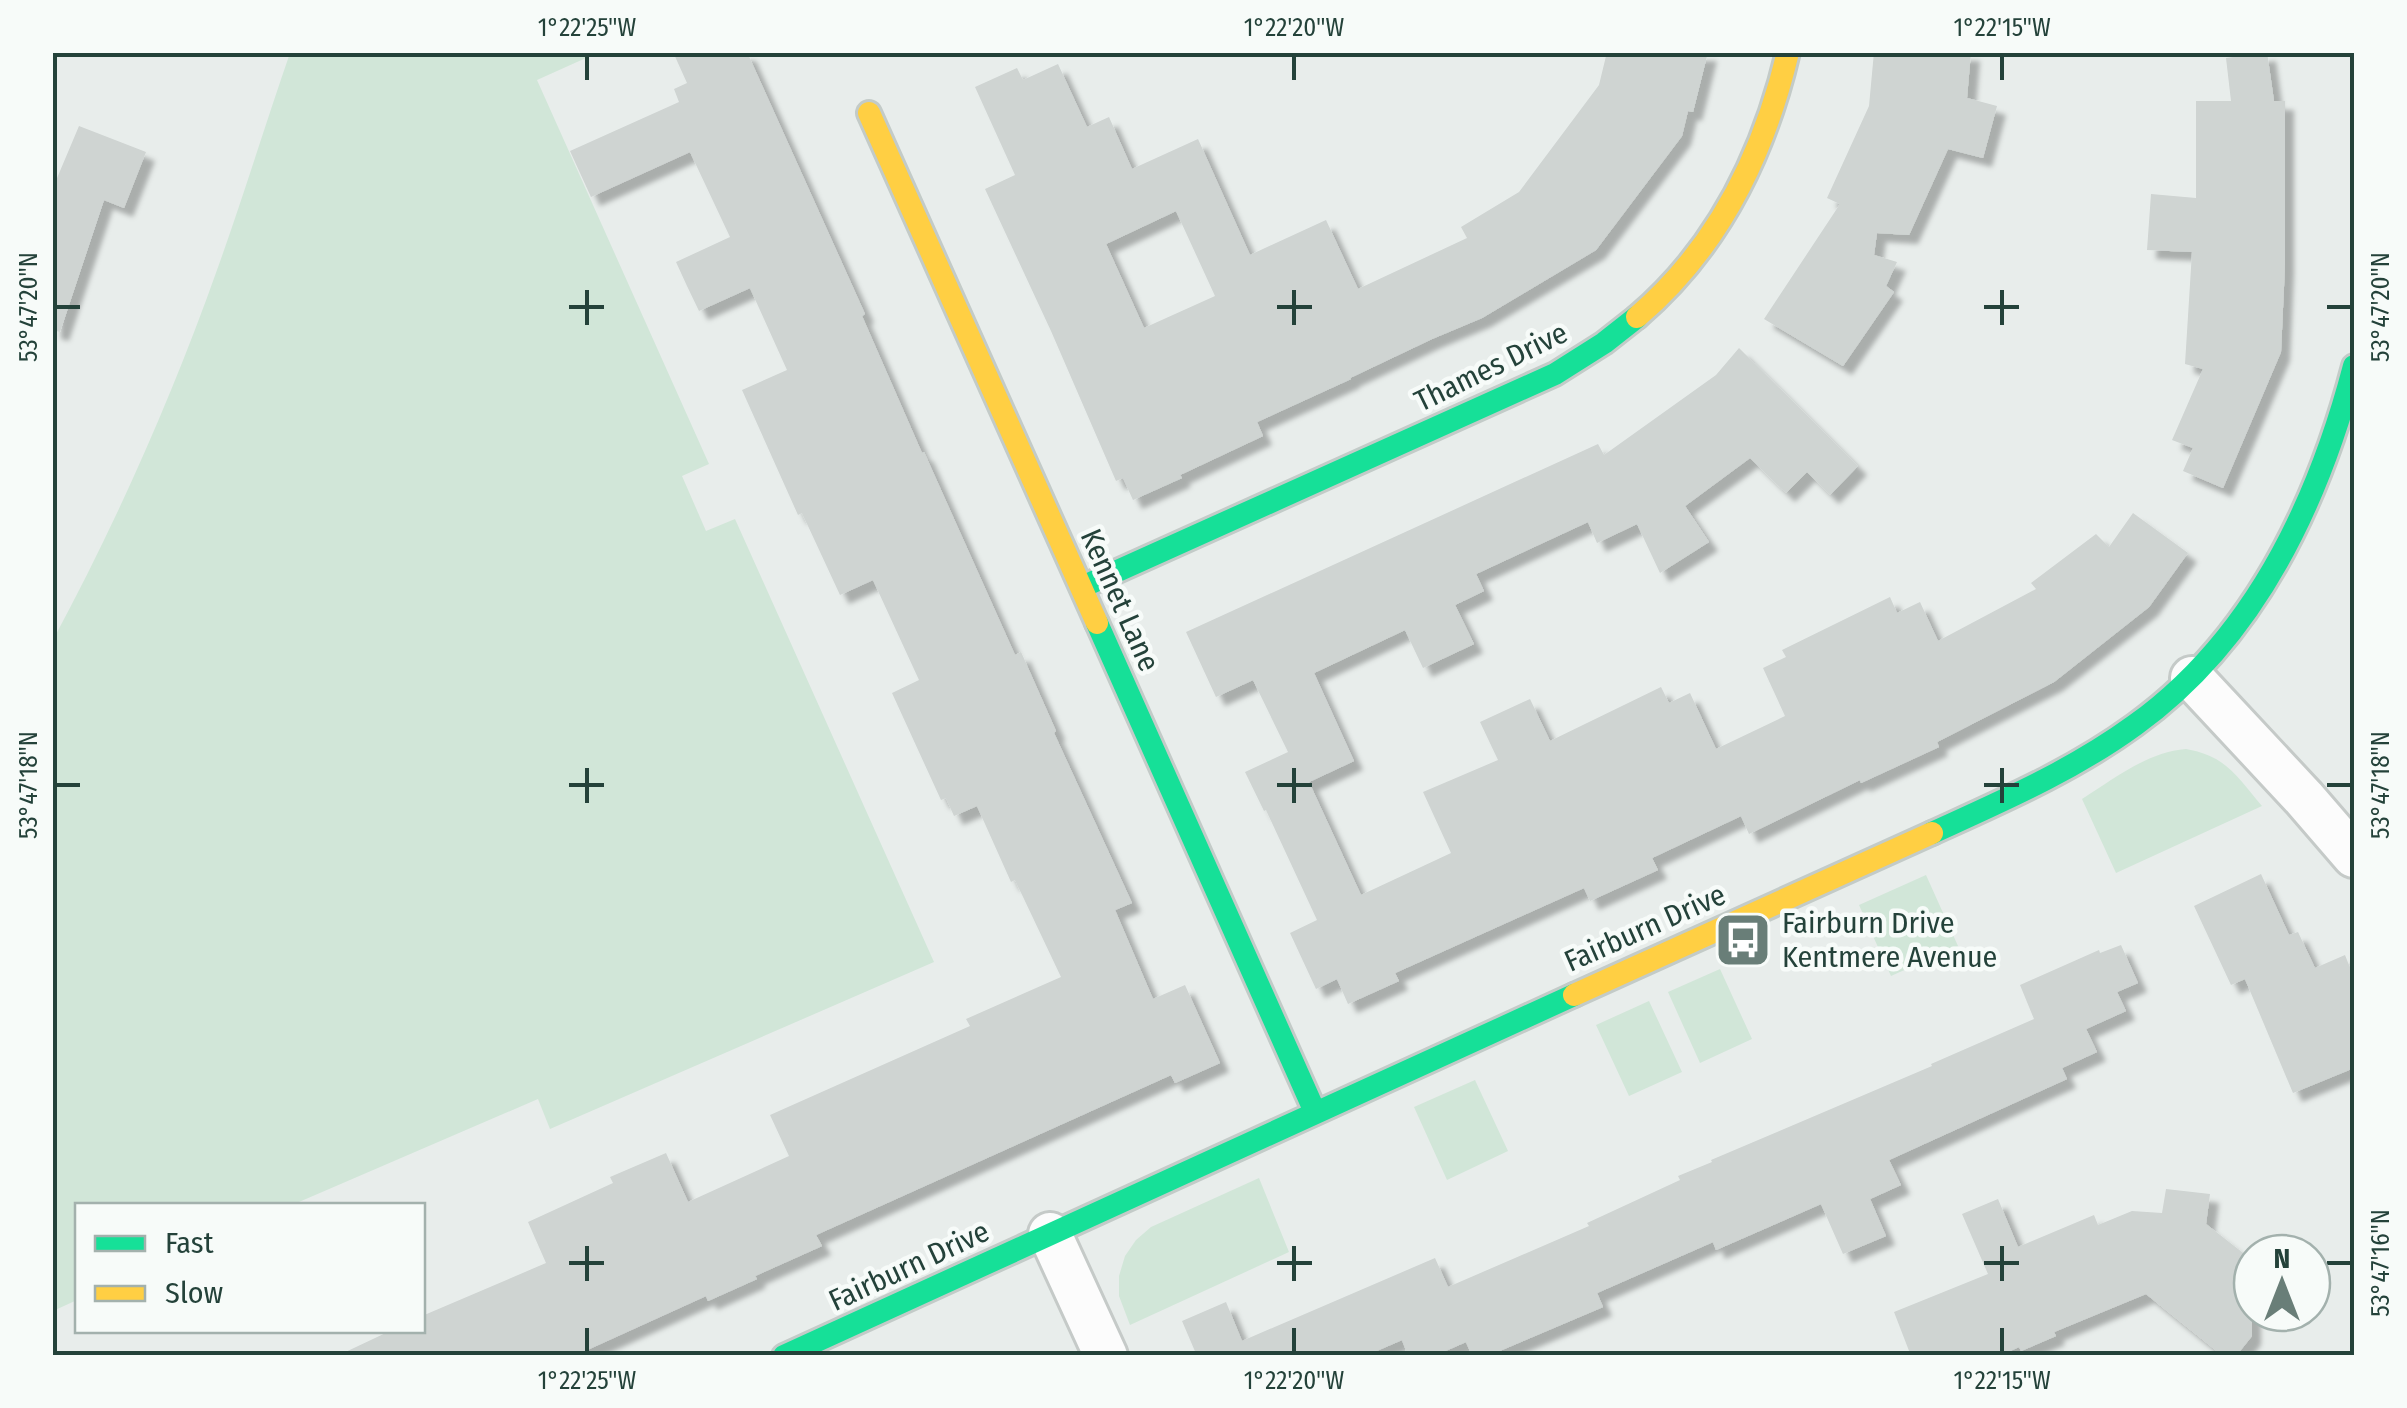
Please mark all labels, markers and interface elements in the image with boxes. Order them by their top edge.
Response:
text: 1°22'25"W [538,13,637,43]
text: 1°22'20"W [1244,13,1345,43]
text: 1°22'15"W [1953,13,2051,43]
text: 53°47'20"N [14,252,44,362]
text: 53°47'20"N [2366,252,2396,362]
street label: Thames Drive [1409,315,1573,419]
street label: Kennet Lane [1073,523,1167,677]
text: 53°47'18"N [14,731,44,839]
text: 53°47'18"N [2366,731,2396,839]
street label: Fairburn Drive [1559,876,1731,980]
place label: Fairburn Drive Kentmere Avenue [1782,905,1997,975]
bus stop icon: Fairburn Drive Kentmere Avenue [1713,910,1773,970]
legend [75,1203,425,1333]
text: 53°47'16"N [2366,1209,2396,1317]
street label: Fairburn Drive [823,1213,995,1319]
text: Fast [165,1225,214,1261]
north arrow [2232,1233,2332,1333]
text: N [2274,1242,2290,1275]
text: Slow [165,1275,223,1311]
text: 1°22'25"W [538,1366,637,1396]
text: 1°22'20"W [1244,1366,1345,1396]
text: 1°22'15"W [1953,1366,2051,1396]

